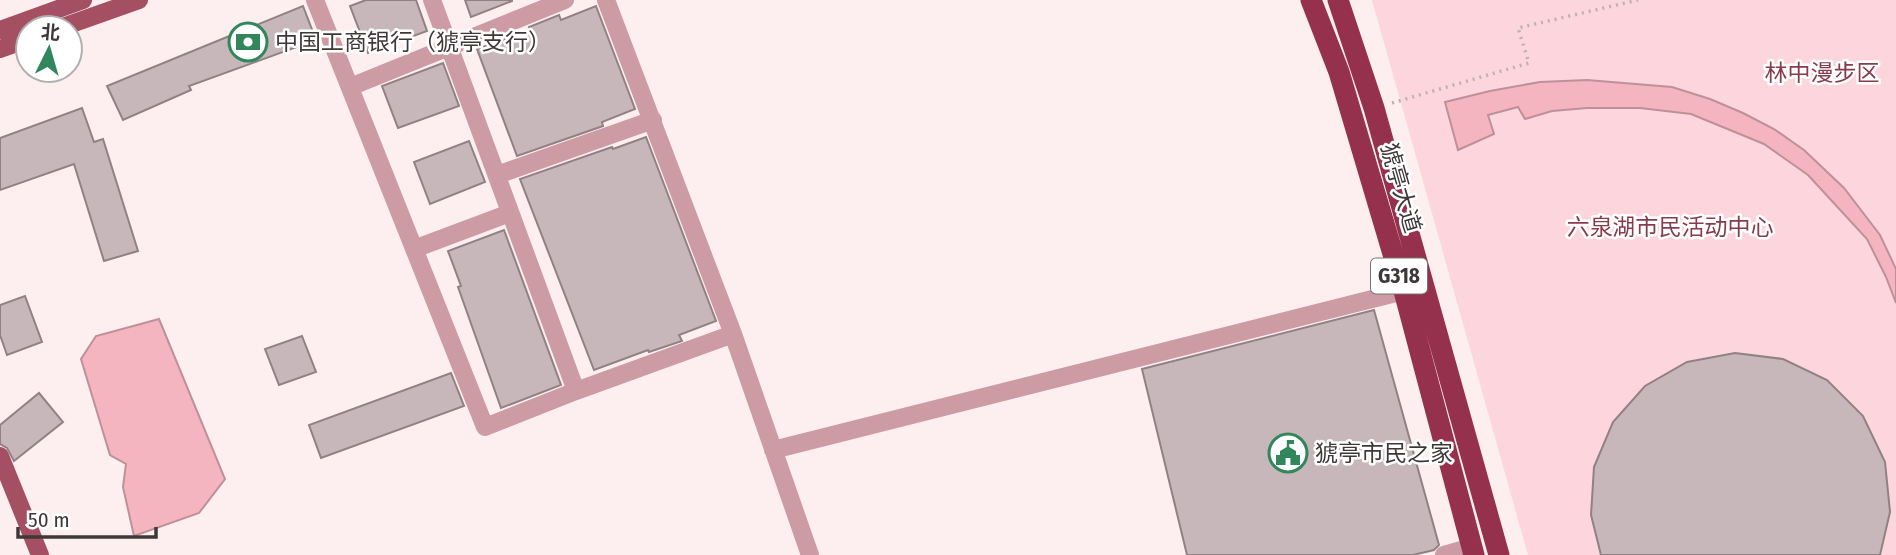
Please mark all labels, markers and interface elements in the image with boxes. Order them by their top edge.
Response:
north arrow [14,14,84,84]
text: 北 [40,20,61,45]
bank icon: 中国工商银行（猇亭支行） [227,21,269,63]
place label: 中国工商银行（猇亭支行） [275,28,551,56]
park label: 林中漫步区 [1765,59,1880,87]
street label: 猇亭大道 [1375,140,1427,236]
park label: 六泉湖市民活动中心 [1567,213,1774,241]
road number: G318 [1371,258,1427,294]
public building icon: 猇亭市民之家 [1267,432,1309,474]
place label: 猇亭市民之家 [1315,439,1453,467]
scale bar [18,496,156,540]
text: 50 m [28,507,70,533]

